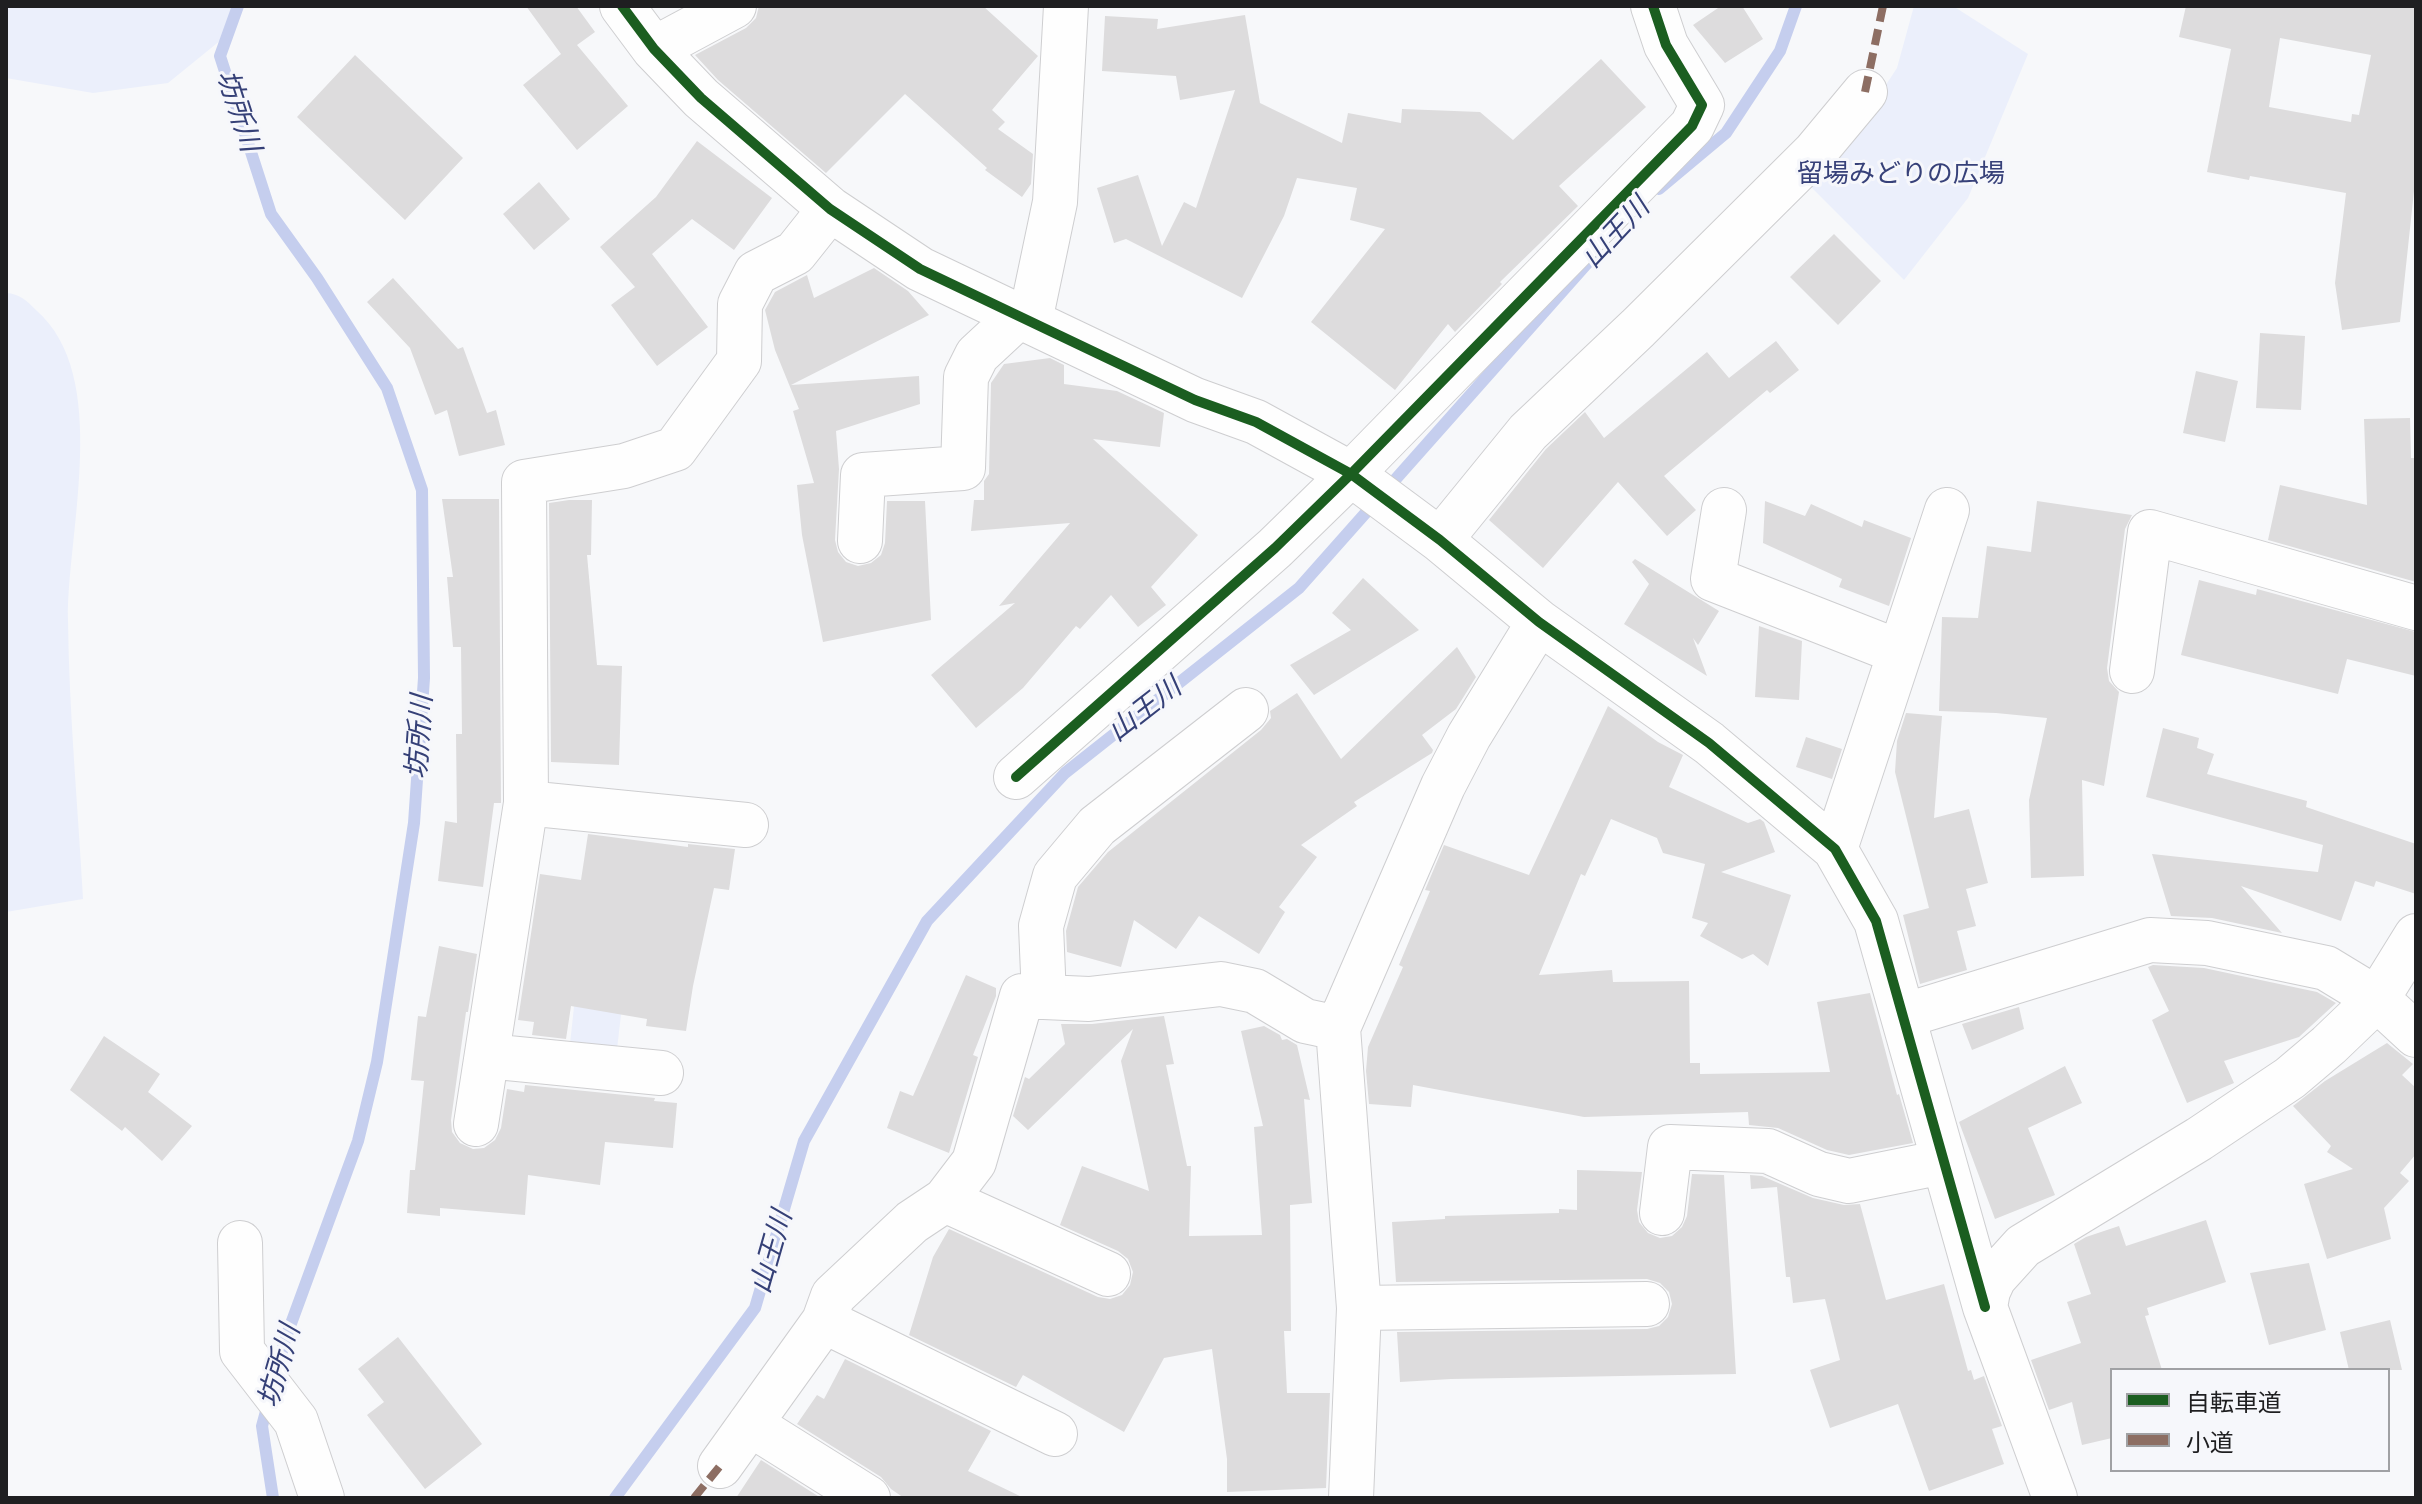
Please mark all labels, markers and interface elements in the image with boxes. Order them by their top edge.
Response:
water label: 坊所川 [209,66,267,156]
park label: 留場みどりの広場 [1797,158,2005,190]
water label: 山王川 [1575,191,1657,275]
water label: 山王川 [1102,671,1188,749]
water label: 坊所川 [400,694,440,780]
water label: 山王川 [744,1207,800,1297]
water label: 坊所川 [252,1321,308,1411]
legend [2110,1368,2390,1472]
text: 自転車道 [2186,1388,2282,1417]
text: 小道 [2186,1428,2234,1457]

